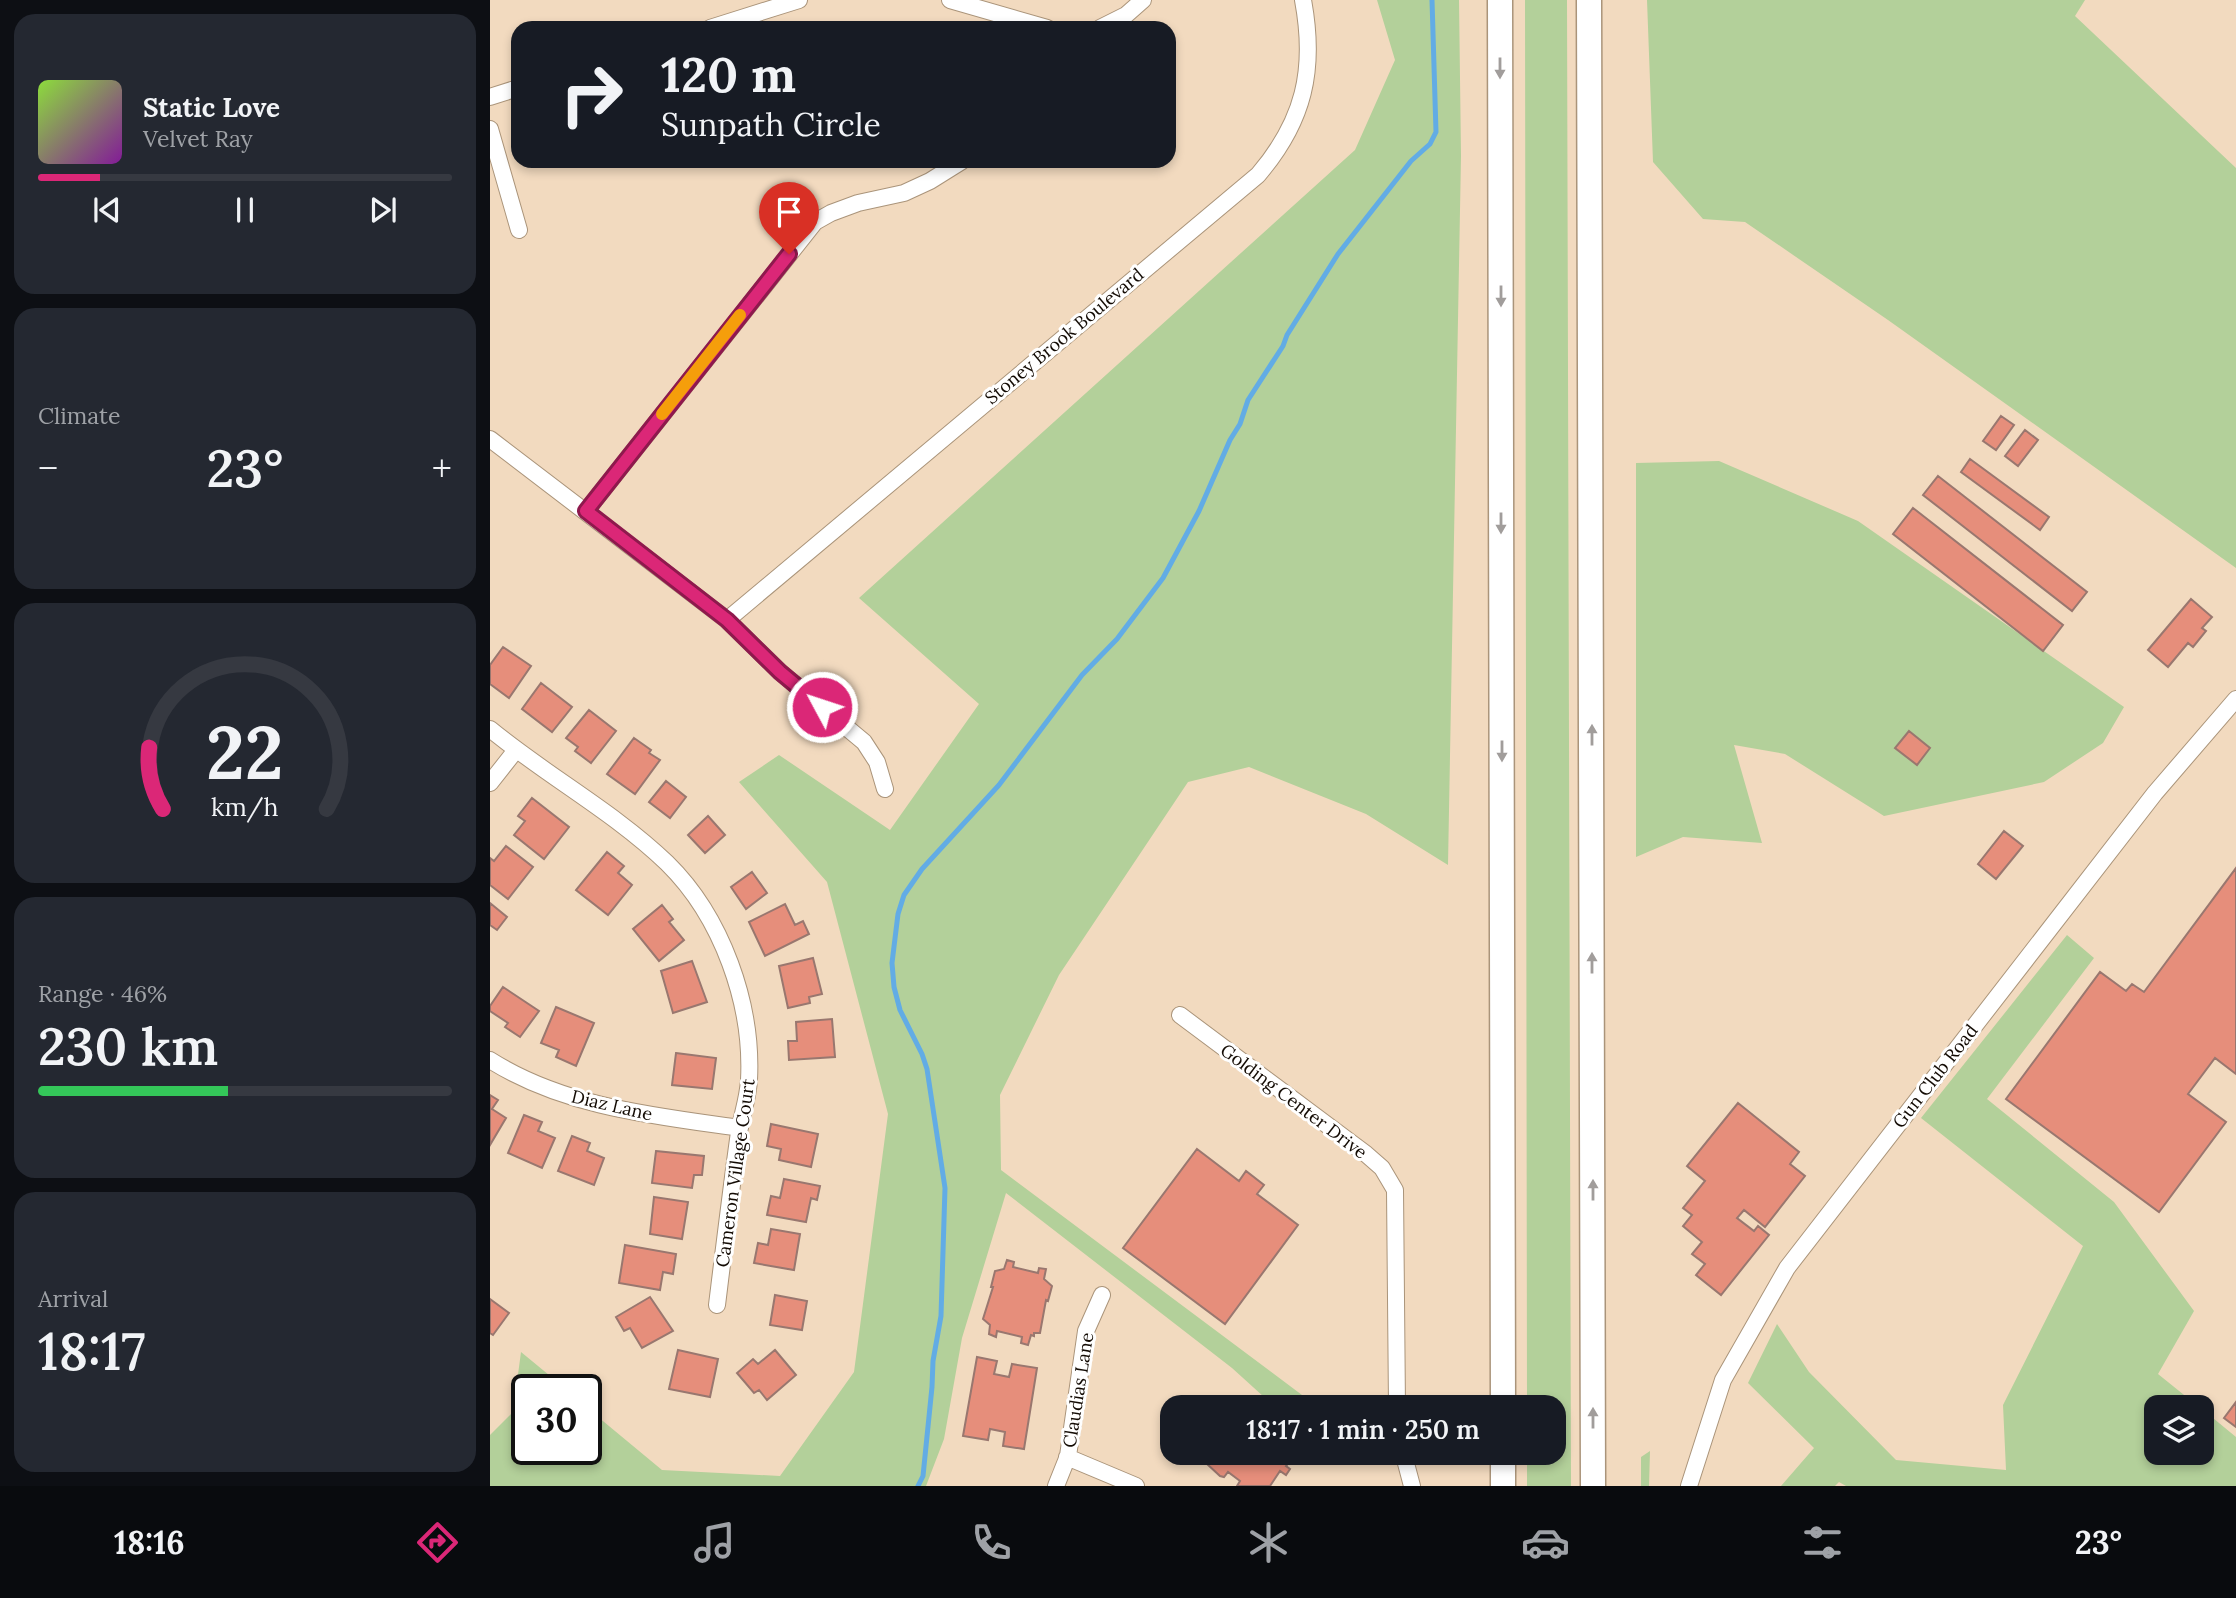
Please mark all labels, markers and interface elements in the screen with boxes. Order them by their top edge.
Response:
text: 120 m [661,43,796,105]
icon: right [546,49,637,140]
one-way arrow [1494,57,1506,79]
text: Static Love [143,91,280,124]
text: Sunpath Circle [661,104,881,145]
text: Velvet Ray [143,124,253,153]
pin [759,182,819,254]
icon: previous [88,191,126,229]
icon: pause [226,191,264,229]
icon: next [364,191,402,229]
icon: arrive [770,193,808,231]
street label: Stoney Brook Boulevard [980,263,1148,409]
one-way arrow [1495,285,1507,307]
text: Climate [38,401,120,430]
text: 23° [207,435,283,501]
text: − [38,444,58,492]
text: + [432,444,452,492]
one-way arrow [1495,512,1507,534]
position arrow [785,670,859,744]
text: 22 [206,706,284,799]
one-way arrow [1586,724,1598,746]
one-way arrow [1496,740,1508,762]
text: km/h [211,791,279,823]
one-way arrow [1586,952,1598,974]
text: Range · 46% [38,979,167,1008]
text: 230 km [38,1013,218,1079]
street label: Gun Club Road [1887,1019,1983,1132]
street label: Golding Center Drive [1216,1038,1372,1164]
street label: Cameron Village Court [710,1077,760,1269]
street label: Diaz Lane [569,1085,655,1126]
one-way arrow [1587,1179,1599,1201]
text: Arrival [38,1284,108,1313]
text: 18:17 [38,1318,146,1384]
street label: Claudias Lane [1058,1331,1098,1449]
speed limit sign: 30 [511,1374,602,1465]
map controls [2144,1395,2214,1465]
button: layers [2144,1395,2214,1465]
one-way arrow [1587,1407,1599,1429]
text: 18:17 · 1 min · 250 m [1246,1413,1480,1446]
icon: directions [413,1518,462,1567]
icon: music [690,1518,739,1567]
icon: phone [967,1518,1016,1567]
icon: climate [1244,1518,1293,1567]
icon: car [1521,1518,1570,1567]
icon: filters [1798,1518,1847,1567]
text: 18:16 [114,1522,185,1563]
text: 23° [2075,1522,2122,1563]

